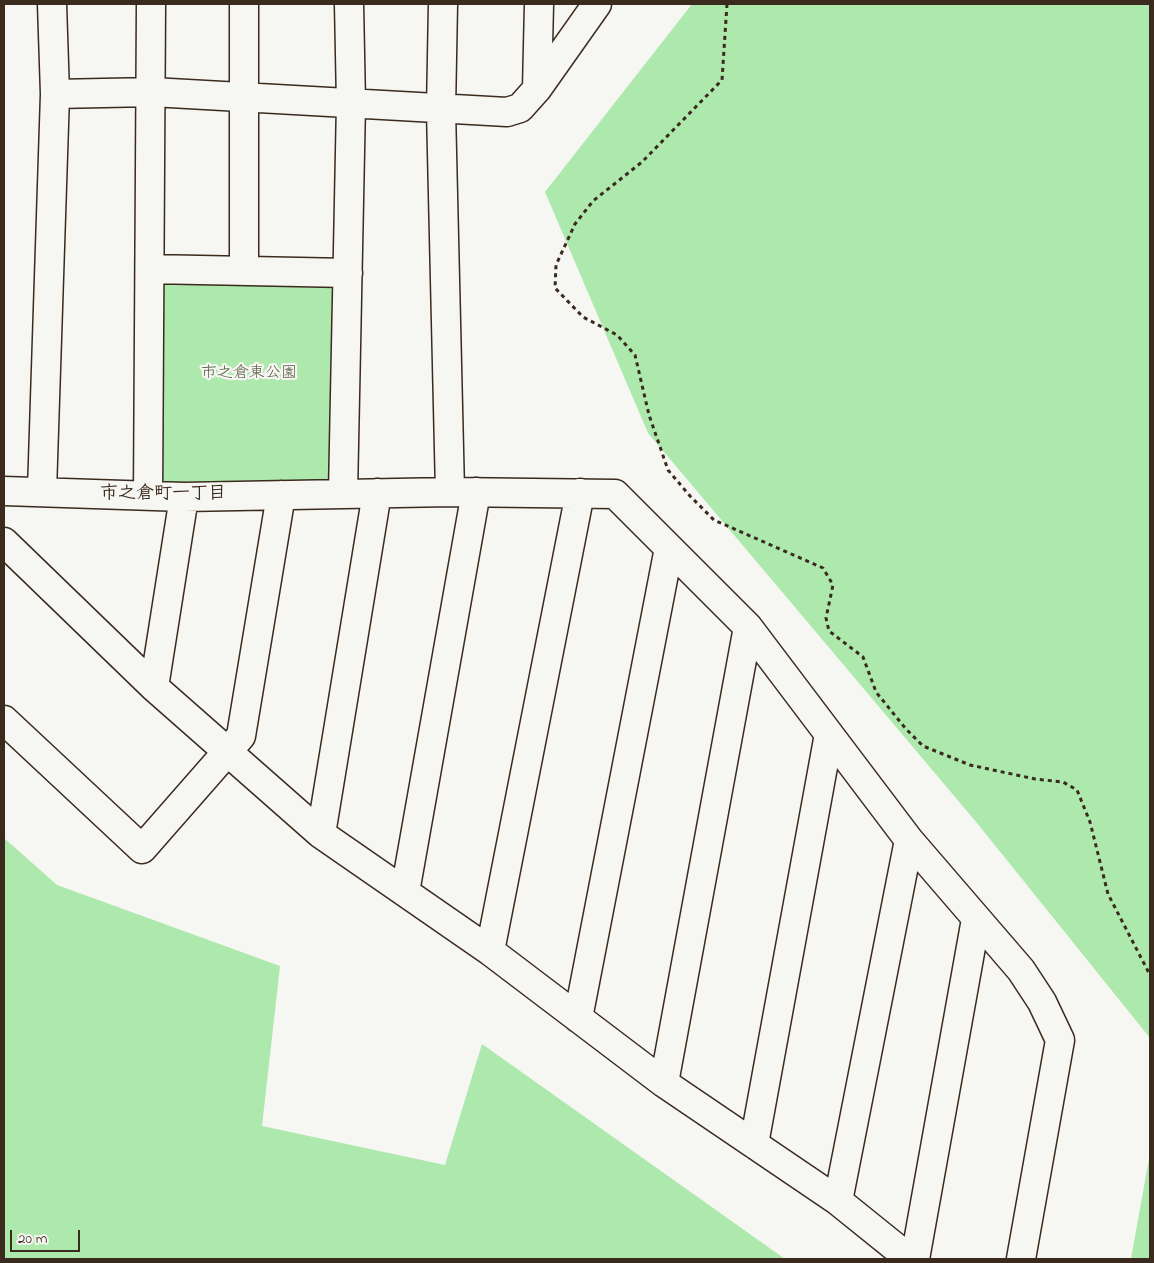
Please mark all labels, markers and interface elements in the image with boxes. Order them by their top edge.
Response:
park label: 市之倉東公園 [201,364,297,384]
district label: 市之倉町一丁目 [100,484,226,506]
scale bar [12,1220,82,1252]
text: 20 m [18,1228,47,1250]

